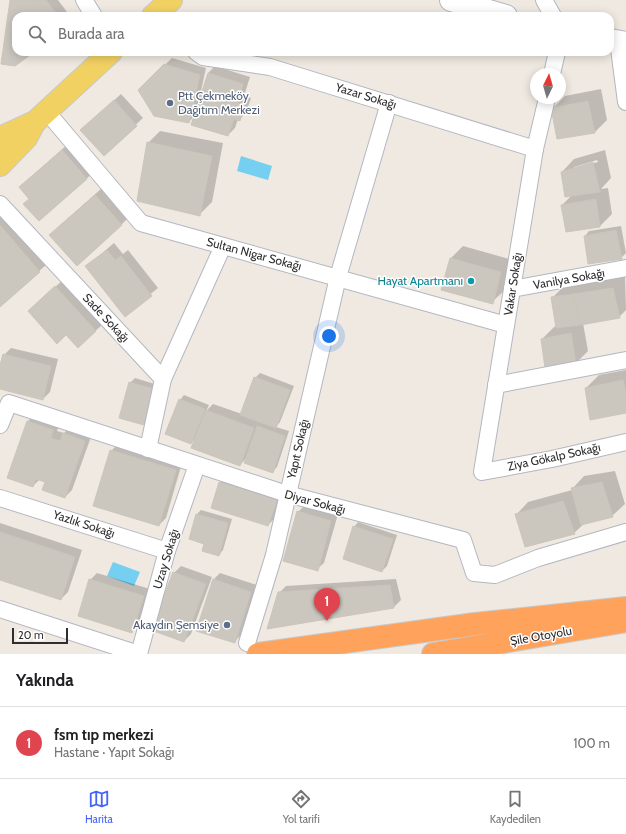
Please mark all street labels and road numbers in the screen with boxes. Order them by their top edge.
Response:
street label: Yazar Sokağı [333,79,398,112]
street label: Sultan Nigar Sokağı [205,234,303,273]
street label: Vakar Sokağı [500,251,525,316]
street label: Vanilya Sokağı [532,265,606,292]
street label: Sade Sokağı [80,290,133,345]
street label: Yapıt Sokağı [283,418,312,481]
street label: Ziya Gökalp Sokağı [506,439,602,474]
street label: Diyar Sokağı [283,486,347,517]
street label: Yazlık Sokağı [50,506,117,541]
street label: Uzay Sokağı [149,527,182,591]
street label: Şile Otoyolu [509,623,573,648]

